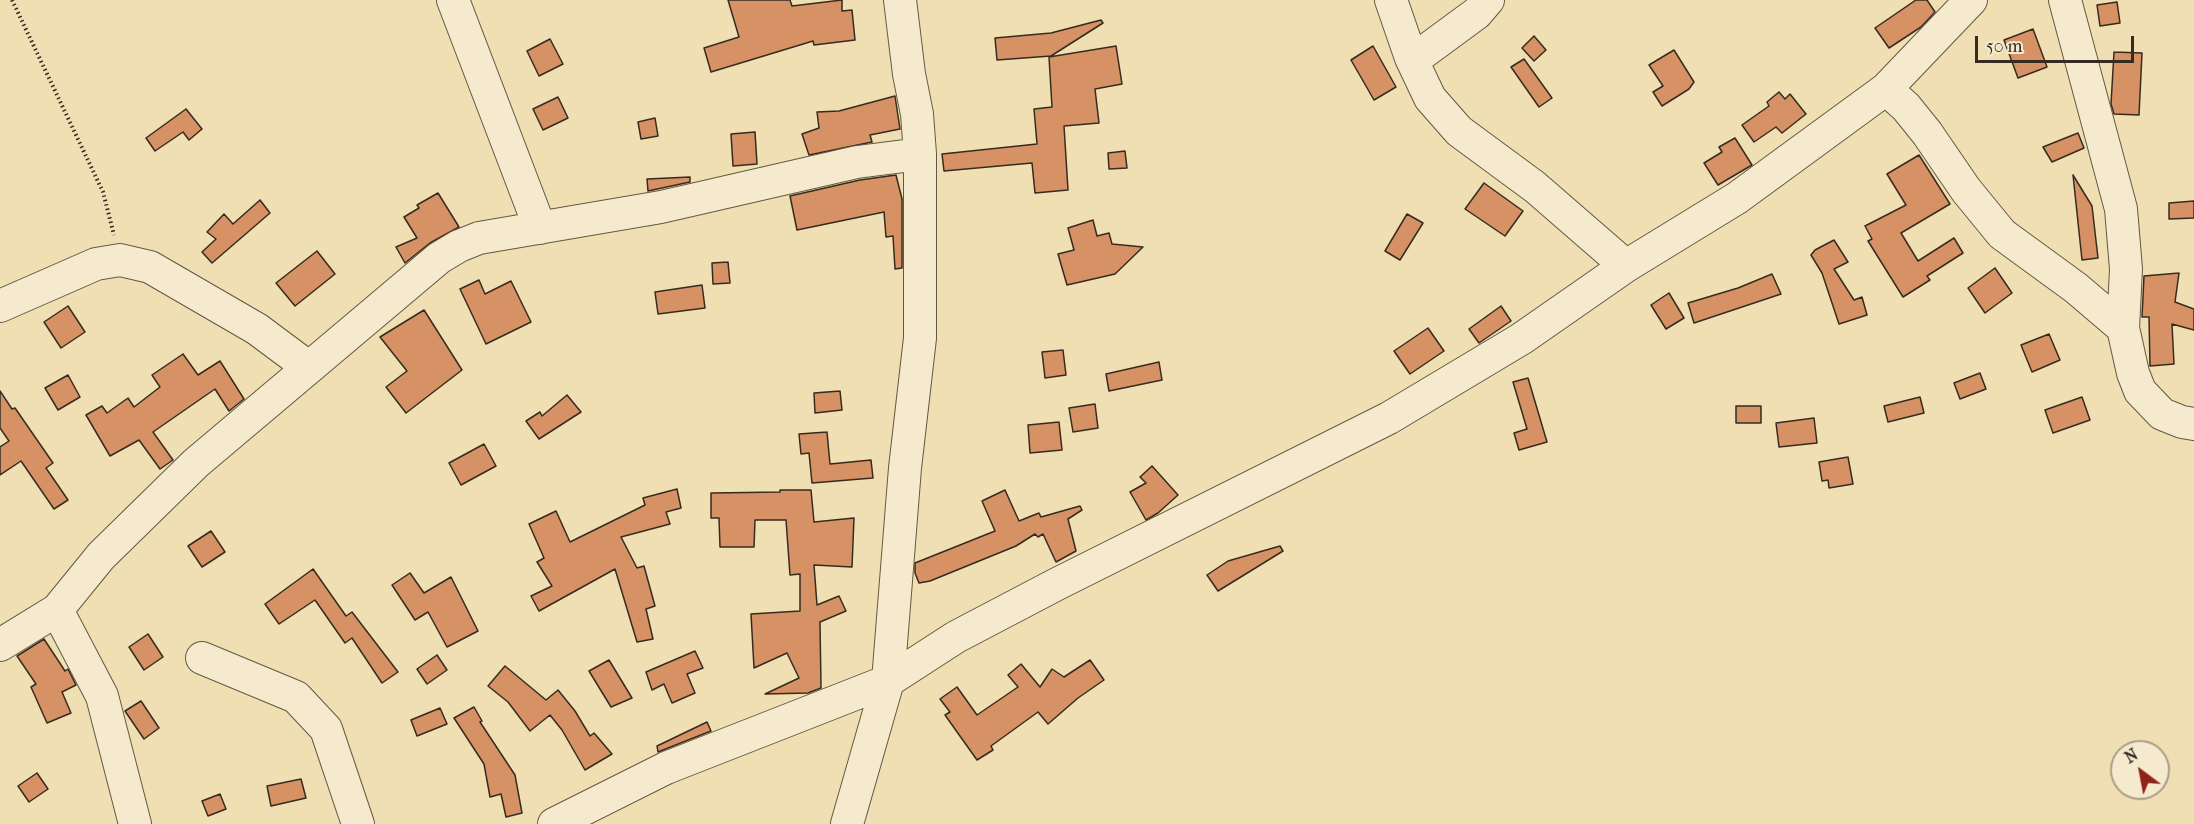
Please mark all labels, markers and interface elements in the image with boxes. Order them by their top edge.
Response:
scale bar [1978,24,2137,62]
text: 50 m [1986,36,2022,57]
north arrow [2110,740,2170,800]
text: N [2121,745,2141,767]

